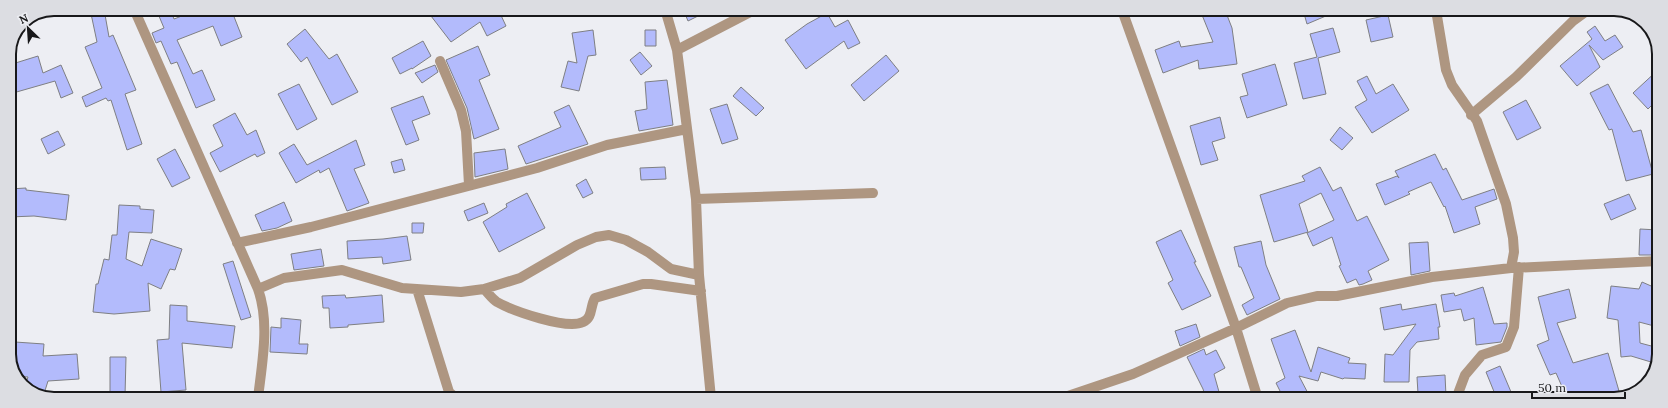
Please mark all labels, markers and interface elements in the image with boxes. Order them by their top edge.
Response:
north arrow [8,8,48,48]
text: N [17,11,31,27]
scale bar [1532,374,1625,400]
text: 50 m [1538,380,1566,395]

